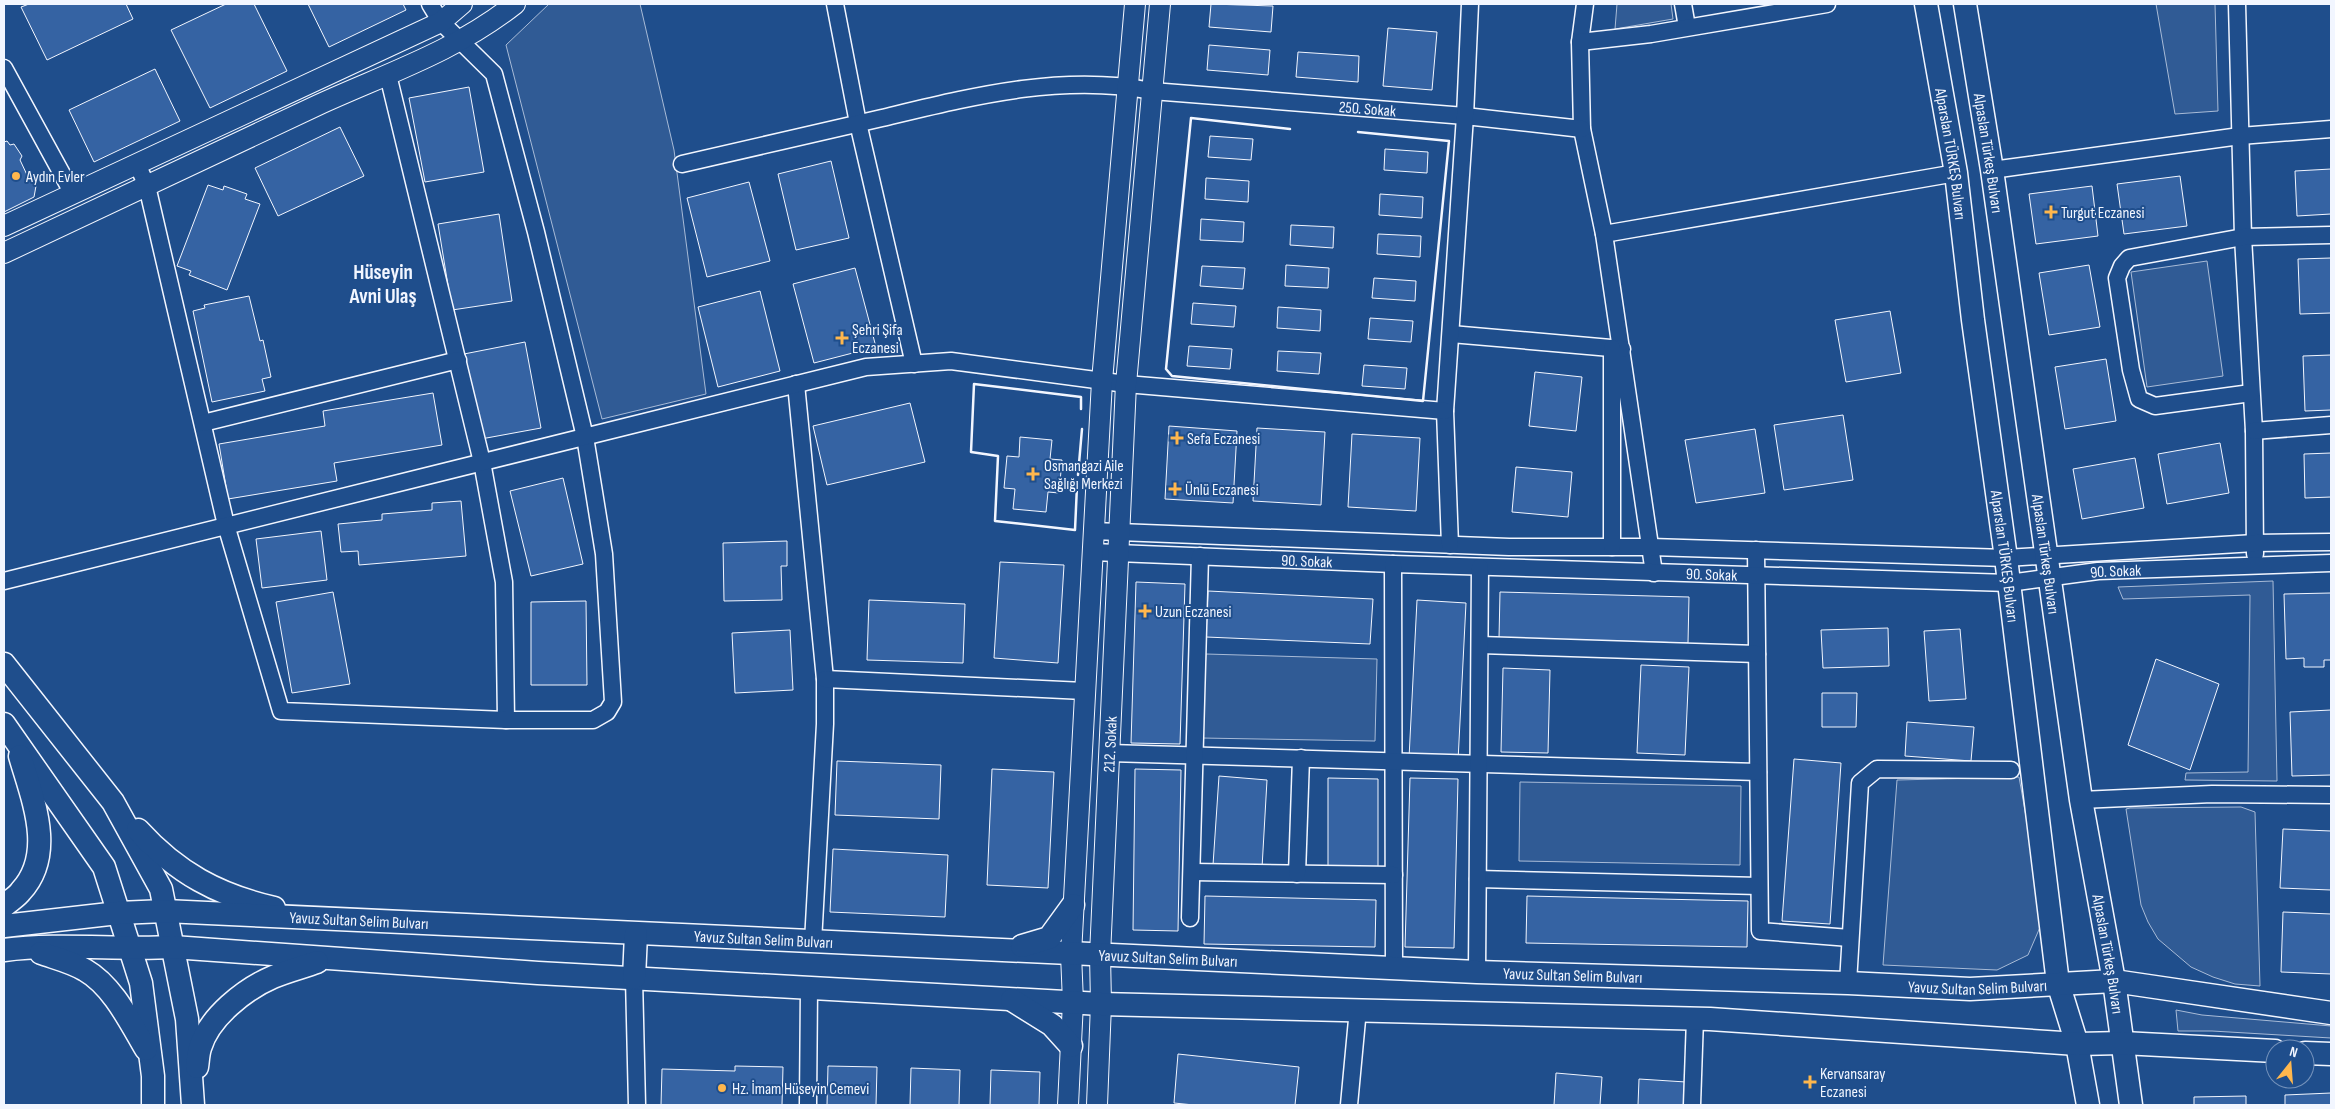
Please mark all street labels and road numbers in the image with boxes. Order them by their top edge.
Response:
street label: Alparslan TÜRKEŞ Bulvarı [1930,86,1969,221]
street label: Alpaslan Türkeş Bulvarı [1969,91,2006,214]
street label: 250. Sokak [1338,98,1397,121]
street label: Alparslan TÜRKEŞ Bulvarı [1986,488,2022,623]
street label: Alpaslan Türkeş Bulvarı [2027,492,2063,615]
street label: 90. Sokak [1281,552,1333,573]
street label: 90. Sokak [2089,562,2142,583]
street label: 90. Sokak [1686,565,1737,586]
street label: 212. Sokak [1100,716,1122,773]
street label: Alpaslan Türkeş Bulvarı [2087,892,2126,1015]
street label: Yavuz Sultan Selim Bulvarı [289,909,429,934]
street label: Yavuz Sultan Selim Bulvarı [694,928,833,953]
street label: Yavuz Sultan Selim Bulvarı [1098,946,1238,972]
street label: Yavuz Sultan Selim Bulvarı [1503,965,1643,988]
street label: Yavuz Sultan Selim Bulvarı [1907,977,2048,1000]

